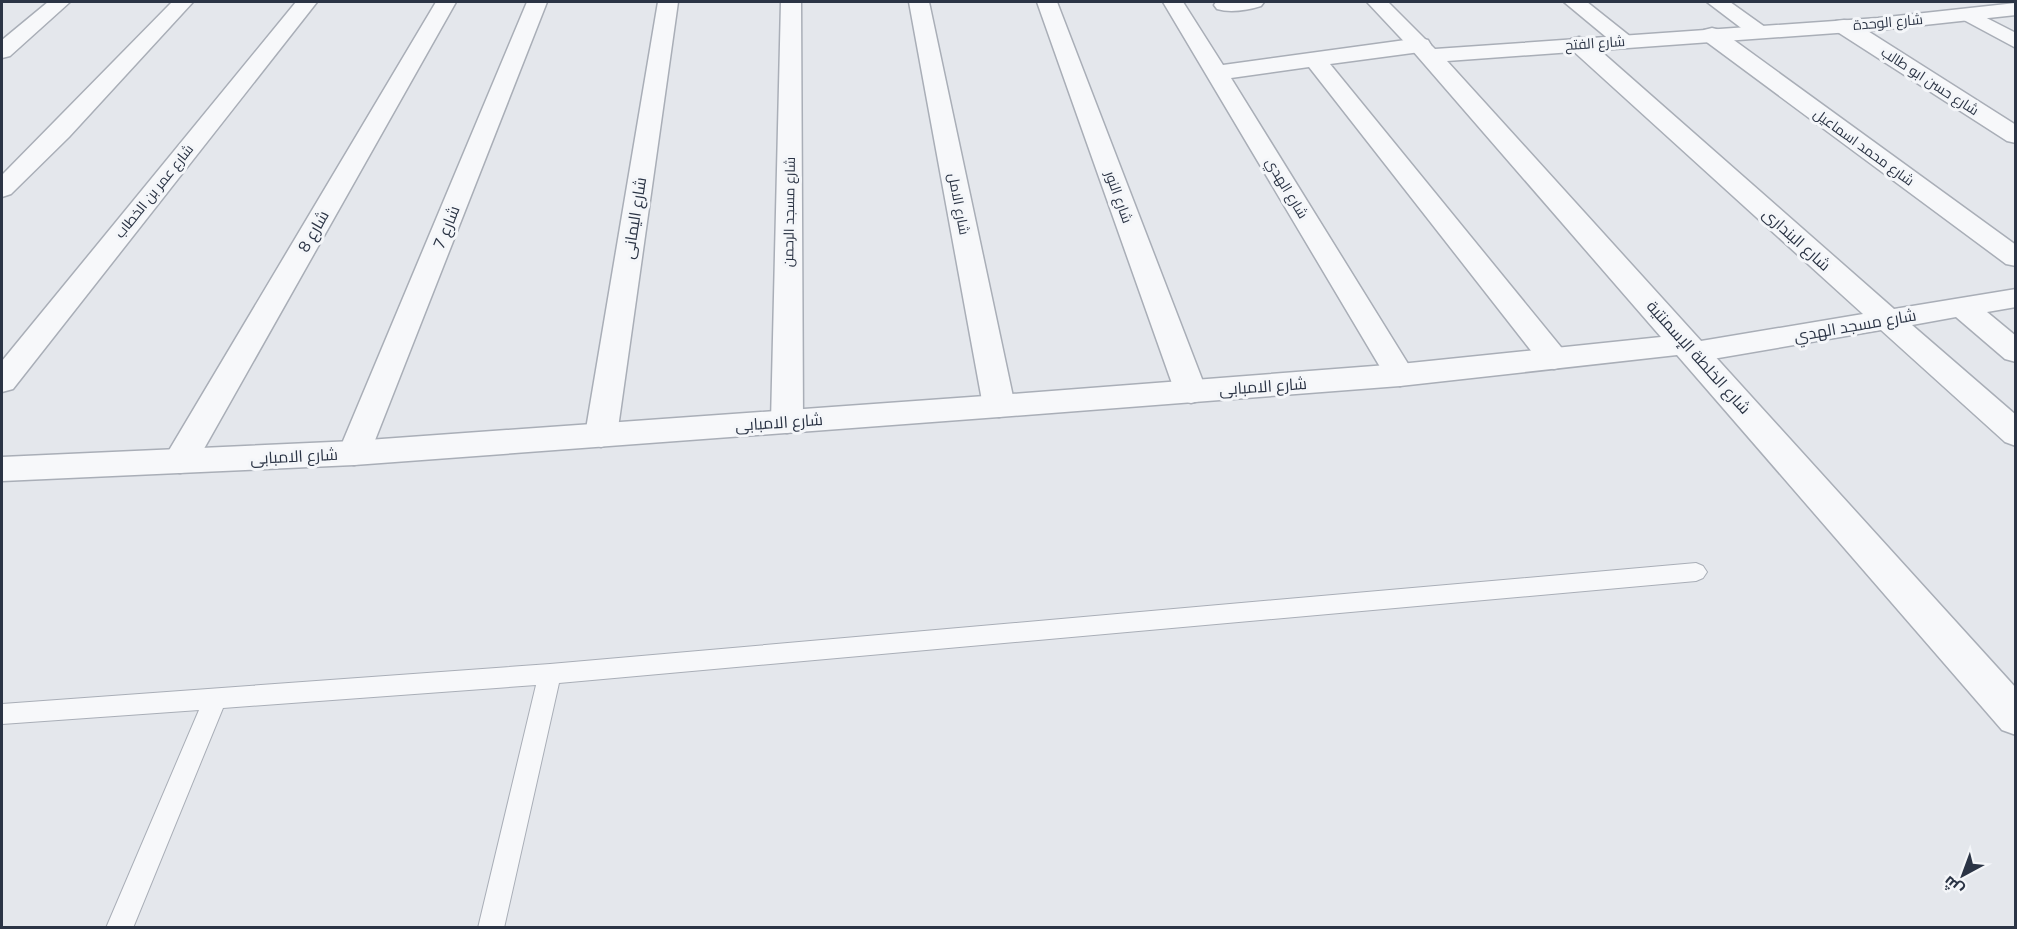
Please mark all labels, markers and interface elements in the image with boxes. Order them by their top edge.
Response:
street label: شارع الوحدة [1852,10,1924,34]
street label: شارع الفتح [1564,32,1626,54]
street label: شارع حسن ابو طالب [1878,43,1982,119]
street label: شارع محمد اسماعيل [1810,104,1918,190]
street label: شارع عمر بن الخطاب [111,141,197,241]
street label: شارع الهدي [1259,154,1312,223]
street label: شارع مسجد الرحمن [779,157,799,267]
street label: شارع النور [1101,167,1137,226]
street label: شارع الامل [944,172,974,236]
street label: شارع اليمانى [618,176,652,261]
street label: شارع 7 [428,202,466,252]
street label: شارع البندارى [1757,203,1835,276]
street label: شارع 8 [293,207,335,256]
street label: شارع الخلطة الإسمنتية [1641,296,1755,419]
street label: شارع مسجد الهدي [1792,304,1918,350]
street label: شارع الامبابى [1218,373,1308,401]
street label: شارع الامبابى [734,409,824,437]
street label: شارع الامبابى [250,444,339,470]
north arrow [1933,845,1993,905]
text: ش [1939,872,1967,901]

